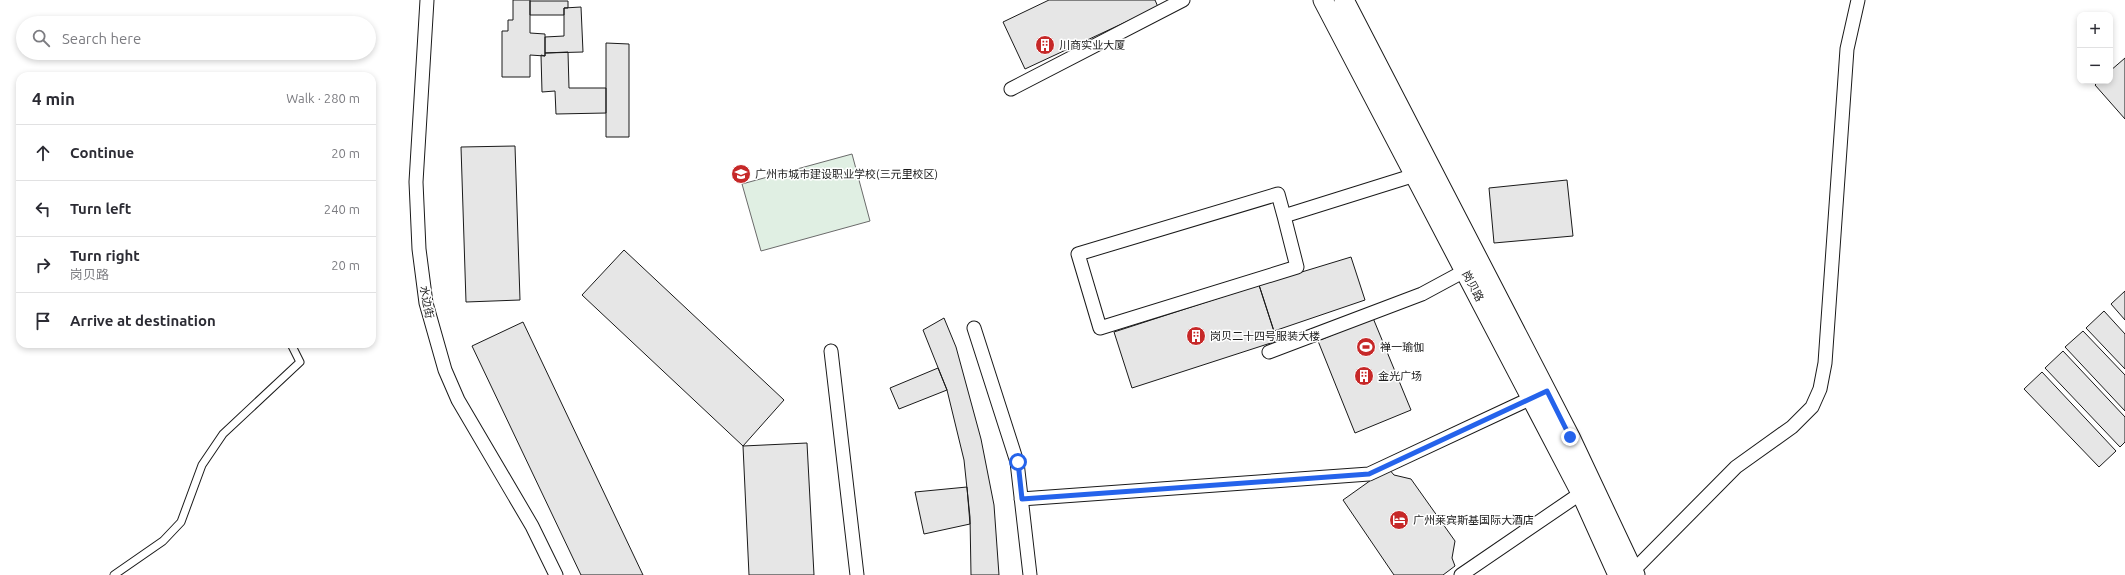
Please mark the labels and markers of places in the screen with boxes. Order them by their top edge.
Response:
building icon: 川商实业大厦 [1034,34,1056,56]
place label: 川商实业大厦 [1059,39,1125,51]
school or university icon: 广州市城市建设职业学校(三元里校区) [730,163,752,185]
place label: 广州市城市建设职业学校(三元里校区) [755,168,938,181]
building icon: 岗贝二十四号服装大楼 [1185,325,1207,347]
place label: 岗贝二十四号服装大楼 [1210,330,1320,342]
sports icon: 禅一瑜伽 [1355,336,1377,358]
place label: 禅一瑜伽 [1380,341,1424,353]
building icon: 金光广场 [1353,365,1375,387]
place label: 金光广场 [1378,370,1422,382]
hotel icon: 广州莱宾斯基国际大酒店 [1388,509,1410,531]
place label: 广州莱宾斯基国际大酒店 [1413,514,1534,526]

